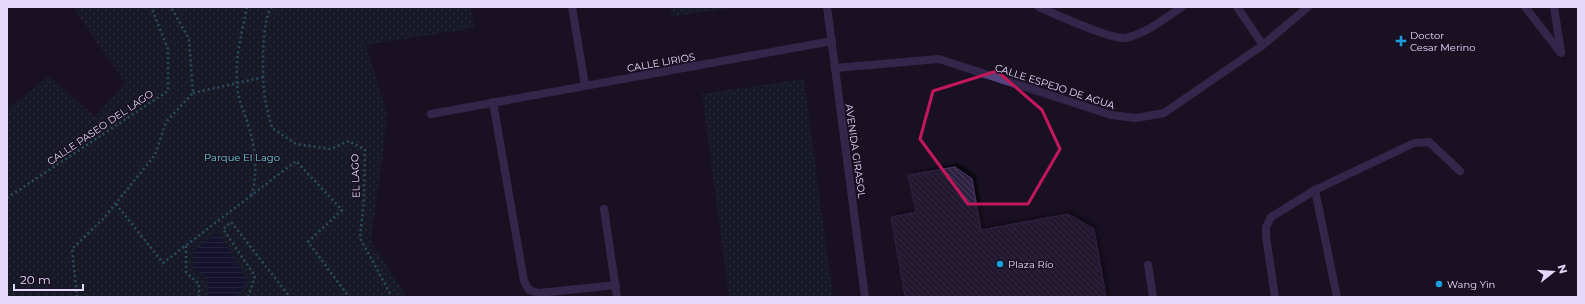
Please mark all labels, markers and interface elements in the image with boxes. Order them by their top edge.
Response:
place label: Doctor Cesar Merino [1410,29,1476,54]
marker: Doctor Cesar Merino [1395,35,1407,47]
street label: CALLE LIRIOS [626,50,696,75]
street label: CALLE ESPEJO DE AGUA [993,61,1117,112]
street label: CALLE PASEO DEL LAGO [45,87,156,168]
street label: AVENIDA GIRASOL [842,103,869,199]
park label: Parque El Lago [204,151,280,164]
street label: EL LAGO [348,154,363,198]
north arrow [1533,252,1573,292]
place label: Plaza Río [1008,258,1054,271]
marker: Plaza Río [995,259,1005,269]
text: N [1555,263,1571,275]
scale bar [14,266,83,292]
text: 20 m [20,272,51,287]
place label: Wang Yin [1447,278,1495,291]
marker: Wang Yin [1434,279,1444,289]

